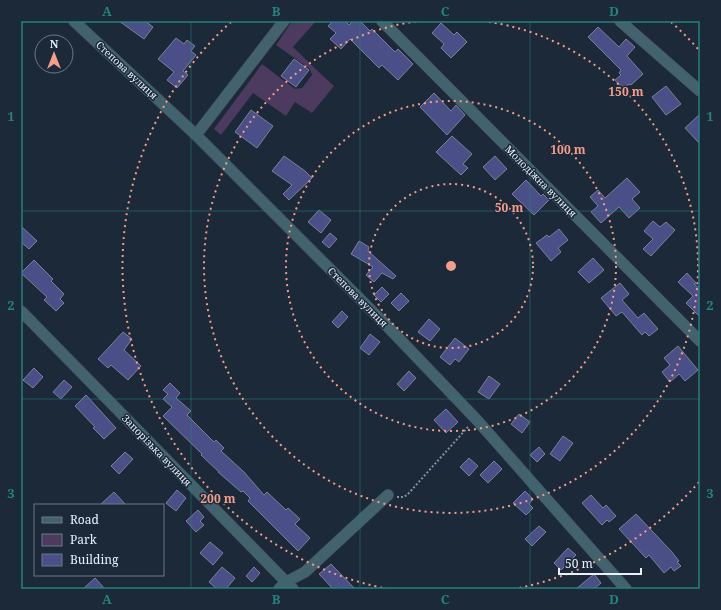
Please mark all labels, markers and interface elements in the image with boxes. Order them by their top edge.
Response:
text: A [102,2,112,20]
text: B [272,2,281,20]
text: C [441,2,450,20]
text: D [609,2,619,20]
north arrow [34,34,74,74]
text: N [50,36,59,51]
street label: Степова вулиця [93,38,161,102]
text: 150 m [608,83,644,100]
text: 1 [7,107,15,125]
text: 1 [706,107,714,125]
text: 100 m [550,141,586,158]
street label: Молодіжна вулиця [502,142,580,220]
text: 50 m [495,199,523,216]
centre of rings [444,259,458,273]
street label: Степова вулиця [325,264,391,330]
text: 2 [7,296,15,314]
text: 2 [706,296,714,314]
street label: Запорізька вулиця [119,411,195,489]
text: 3 [7,484,15,502]
text: 3 [706,484,714,502]
text: 200 m [200,490,236,507]
legend [34,504,164,576]
text: Road [70,511,100,528]
text: Park [70,531,98,548]
scale bar [559,550,641,576]
text: Building [70,551,119,568]
text: 50 m [565,555,593,572]
text: A [102,590,112,608]
text: B [272,590,281,608]
text: C [441,590,450,608]
text: D [609,590,619,608]

